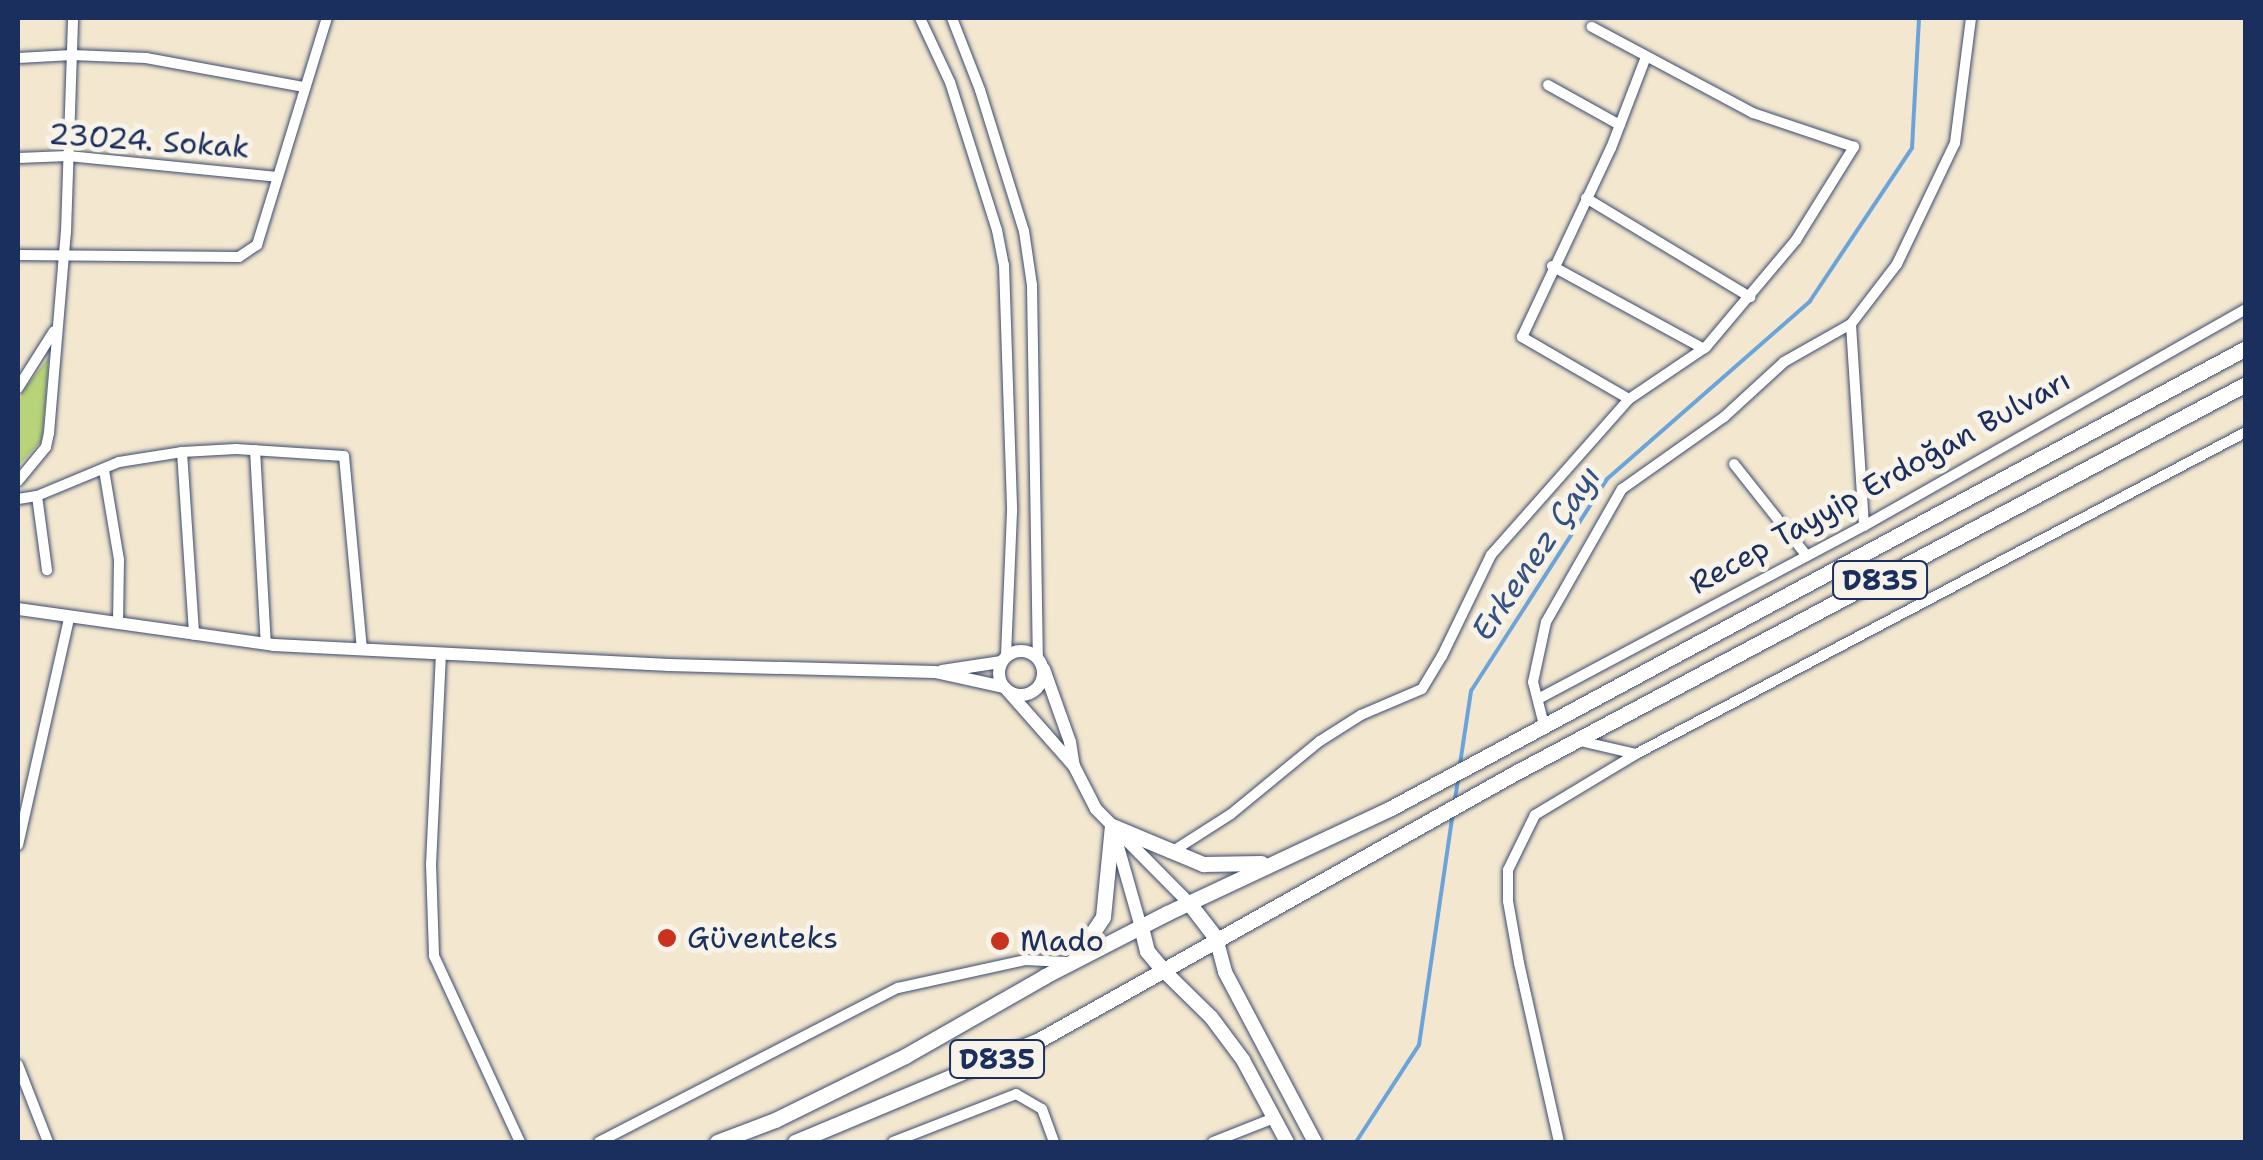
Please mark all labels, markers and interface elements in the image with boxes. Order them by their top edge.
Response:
street label: 23024. Sokak [47,116,251,166]
street label: Recep Tayyip Erdoğan Bulvarı [1683,362,2077,602]
water label: Erkenez Çayı [1463,458,1609,648]
road number: D835 [1830,557,1930,603]
place label: Güventeks [687,920,838,956]
place label: Mado [1020,923,1104,959]
marker: Güventeks [656,927,678,949]
marker: Mado [989,930,1011,952]
road number: D835 [947,1036,1047,1082]

